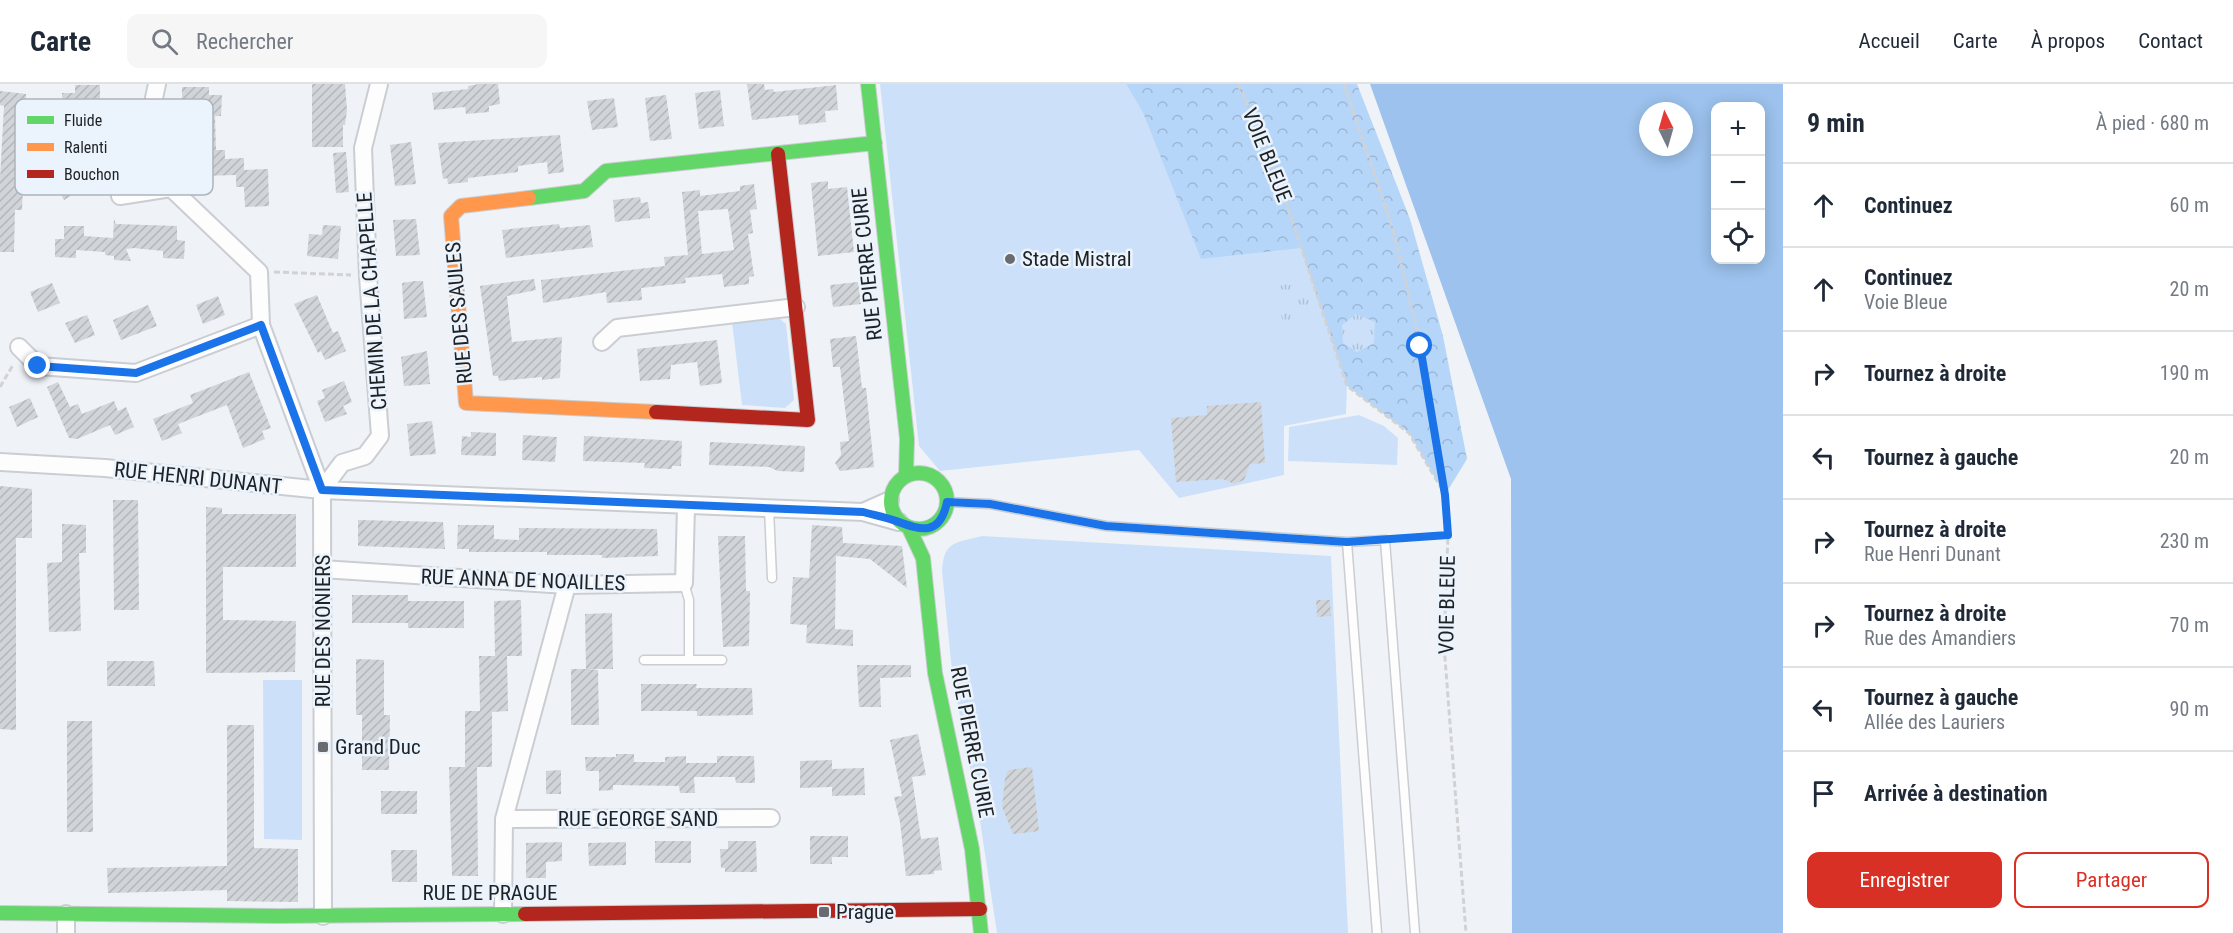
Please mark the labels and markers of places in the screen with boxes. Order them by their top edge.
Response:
place label: Stade Mistral [1022,247,1132,271]
marker: Stade Mistral [1003,252,1017,266]
place label: Grand Duc [335,735,421,759]
marker: Grand Duc [316,740,330,754]
place label: Prague [836,900,894,924]
marker: Prague [817,905,831,919]

